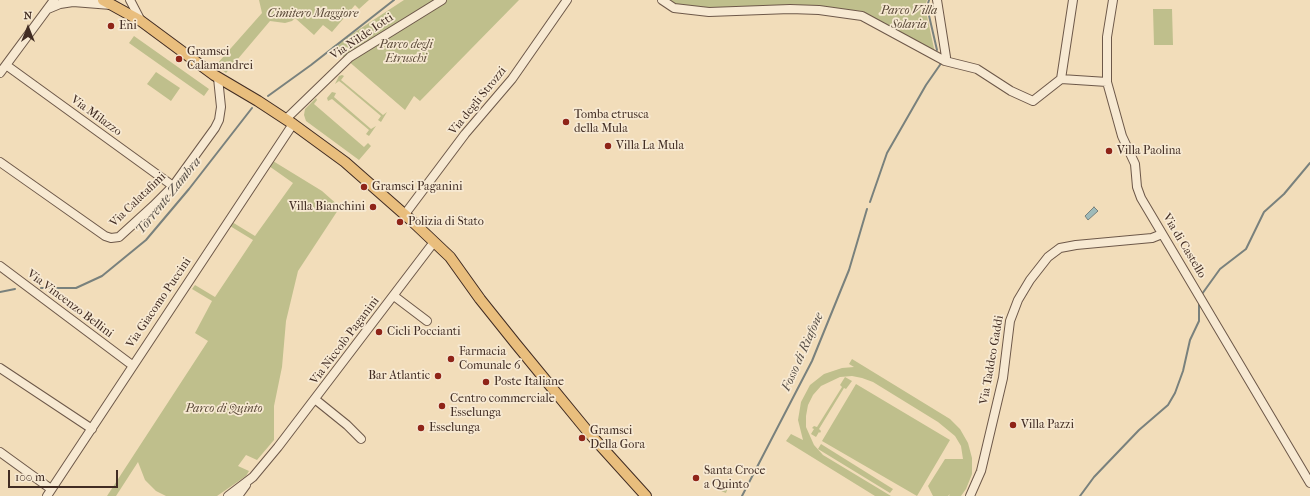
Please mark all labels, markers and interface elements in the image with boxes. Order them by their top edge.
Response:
park label: Parco Villa Solaria [881,4,937,32]
park label: Cimitero Maggiore [268,7,358,21]
north arrow [8,8,48,48]
text: N [24,9,32,22]
street label: Via Nilde Iotti [328,11,396,63]
place label: Eni [119,19,137,33]
marker: Eni [106,21,116,31]
park label: Parco degli Etruschi [379,38,433,66]
place label: Gramsci Calamandrei [187,45,253,73]
marker: Gramsci Calamandrei [174,54,184,64]
street label: Via degli Strozzi [446,64,510,138]
street label: Via Milazzo [68,93,124,139]
place label: Tomba etrusca della Mula [574,108,649,136]
marker: Tomba etrusca della Mula [561,117,571,127]
place label: Villa La Mula [616,139,684,153]
marker: Villa La Mula [603,141,613,151]
place label: Villa Paolina [1117,144,1181,158]
marker: Villa Paolina [1104,146,1114,156]
water label: Torrente Zambra [133,154,205,238]
street label: Via Calatafimi [107,170,169,230]
place label: Gramsci Paganini [372,180,463,194]
marker: Gramsci Paganini [359,182,369,192]
place label: Villa Bianchini [289,200,365,214]
marker: Villa Bianchini [368,202,378,212]
street label: Via di Castello [1159,211,1209,281]
place label: Polizia di Stato [408,215,484,229]
marker: Polizia di Stato [395,217,405,227]
street label: Via Giacomo Puccini [124,255,194,351]
street label: Via Vincenzo Bellini [24,267,116,341]
street label: Via Niccolò Paganini [307,294,383,388]
water label: Fosso di Riafone [779,310,827,394]
street label: Via Taddeo Gaddi [977,314,1007,406]
place label: Cicli Poccianti [387,325,461,339]
marker: Cicli Poccianti [374,327,384,337]
place label: Farmacia Comunale 6 [459,345,521,373]
marker: Farmacia Comunale 6 [446,354,456,364]
place label: Bar Atlantic [368,369,430,383]
marker: Bar Atlantic [433,371,443,381]
place label: Poste Italiane [494,375,564,389]
marker: Poste Italiane [481,377,491,387]
place label: Centro commerciale Esselunga [450,392,555,420]
marker: Centro commerciale Esselunga [437,401,447,411]
park label: Parco di Quinto [186,402,262,416]
place label: Villa Pazzi [1021,418,1074,432]
marker: Villa Pazzi [1008,420,1018,430]
place label: Esselunga [429,421,480,435]
marker: Esselunga [416,423,426,433]
place label: Gramsci Della Gora [590,424,645,452]
marker: Gramsci Della Gora [577,433,587,443]
scale bar [10,462,120,488]
place label: Santa Croce a Quinto [704,464,765,492]
text: 100 m [15,470,45,484]
marker: Santa Croce a Quinto [691,473,701,483]

